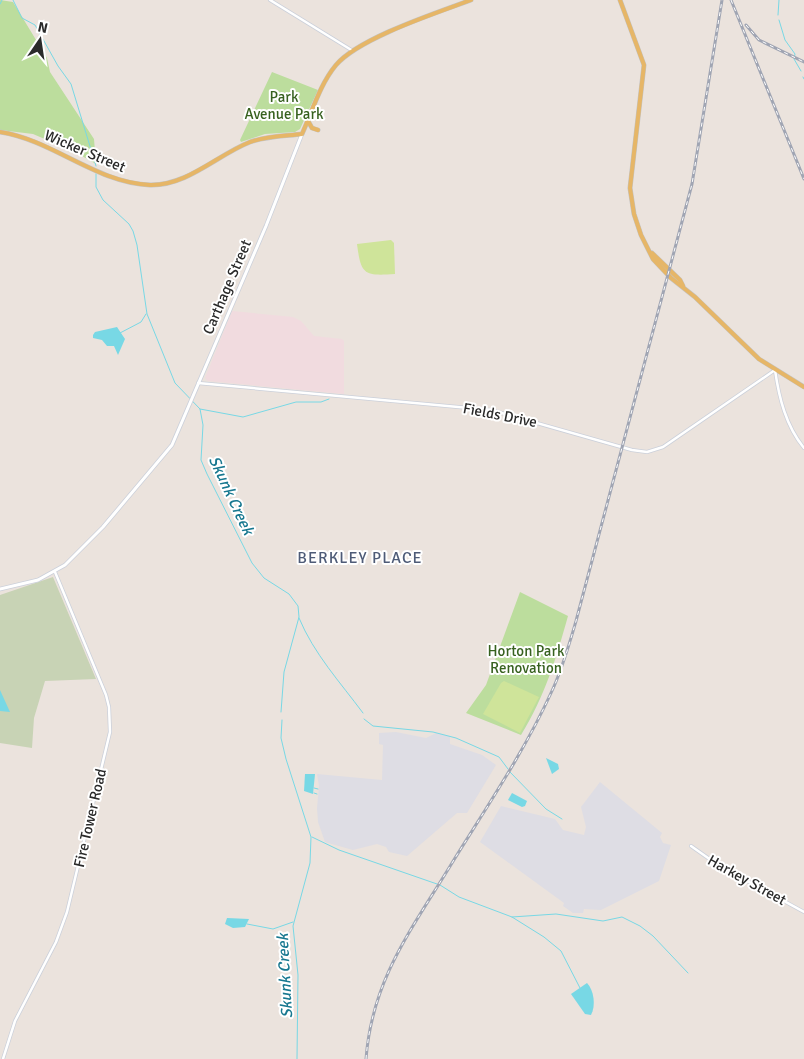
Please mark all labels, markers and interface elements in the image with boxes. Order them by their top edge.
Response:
north arrow [15,15,65,65]
text: N [36,18,49,37]
park label: Park Avenue Park [244,88,324,123]
street label: Wicker Street [42,126,128,176]
street label: Carthage Street [199,237,255,337]
street label: Fields Drive [461,399,539,431]
water label: Skunk Creek [204,453,259,540]
district label: BERKLEY PLACE [297,548,423,568]
park label: Horton Park Renovation [488,642,565,677]
street label: Fire Tower Road [70,767,110,869]
street label: Harkey Street [705,851,789,909]
water label: Skunk Creek [273,931,297,1019]

